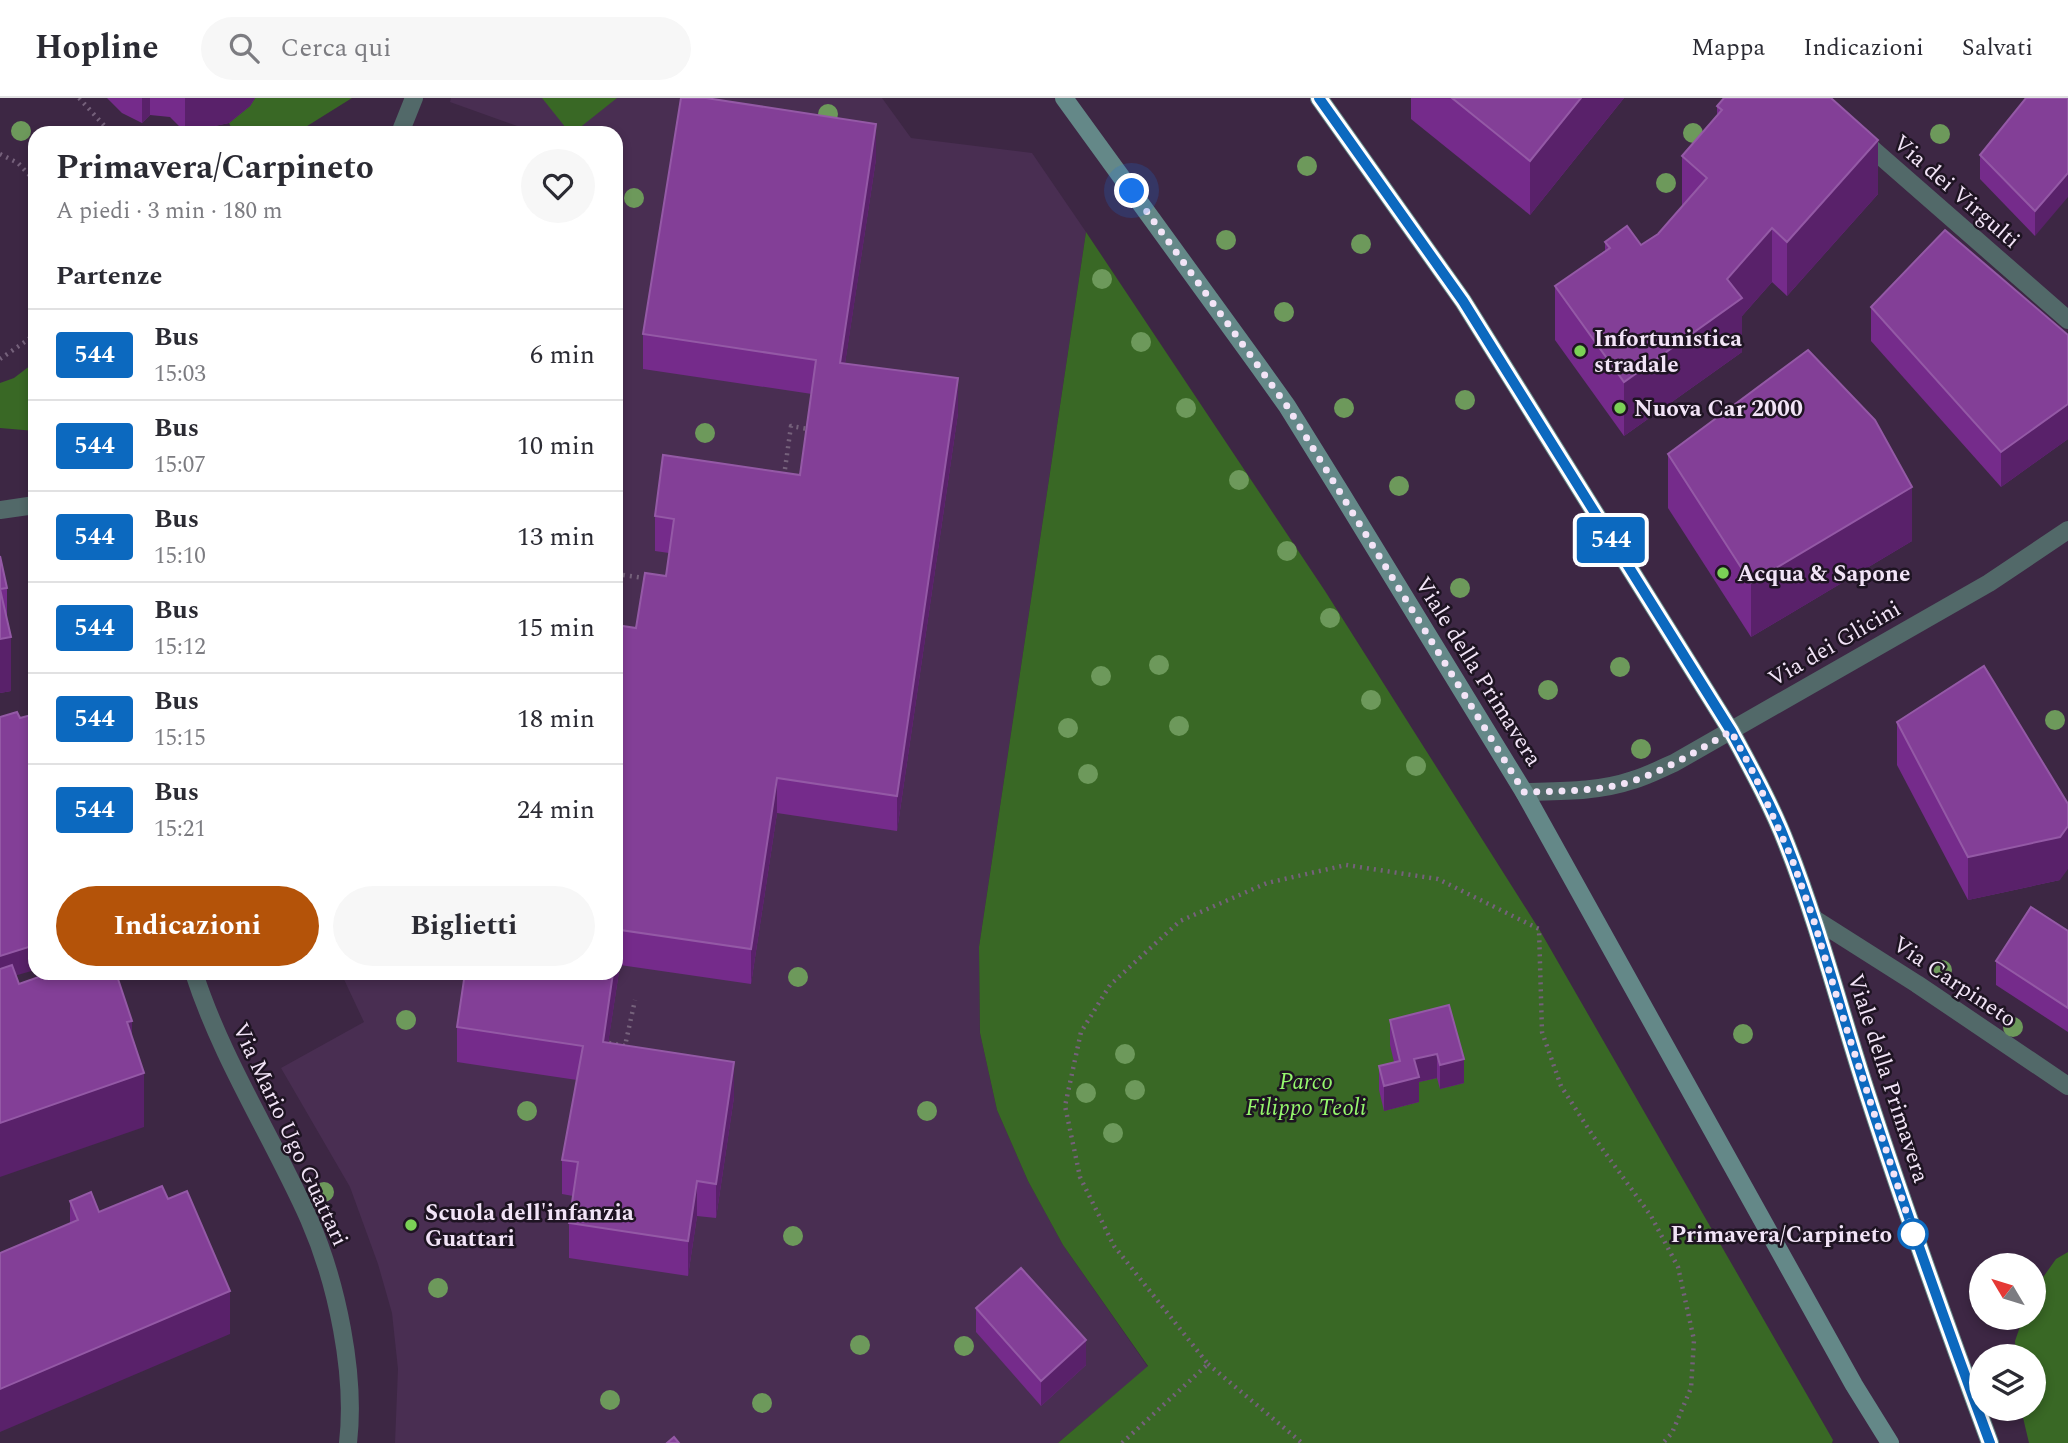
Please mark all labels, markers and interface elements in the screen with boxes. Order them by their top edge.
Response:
search box [201,17,691,80]
text: Hopline [35,23,159,73]
text: Cerca qui [281,28,391,68]
icon: search [225,29,263,67]
text: Mappa [1691,30,1765,66]
text: Indicazioni [1803,30,1924,66]
text: Salvati [1962,30,2033,66]
street label: Via dei Virgulti [1885,127,2028,258]
text: Primavera/Carpineto [56,143,374,193]
button: heart [521,149,595,223]
your location [1114,173,1149,208]
text: A piedi · 3 min · 180 m [56,194,282,229]
text: Partenze [56,256,163,296]
text: Bus [154,317,199,357]
place label: Infortunistica stradale [1594,322,1742,383]
text: 6 min [530,335,595,375]
text: 544 [74,337,115,373]
marker: Infortunistica stradale [1572,343,1588,359]
text: 15:03 [154,357,206,392]
place label: Nuova Car 2000 [1634,392,1803,427]
marker: Nuova Car 2000 [1612,400,1628,416]
text: Bus [154,408,199,448]
text: 10 min [517,426,595,466]
text: 544 [74,428,115,464]
text: 15:07 [154,448,206,483]
text: Bus [154,499,199,539]
text: 13 min [517,517,595,557]
line badge: 544 [1571,517,1651,563]
text: 544 [74,519,115,555]
text: 544 [1591,522,1631,558]
text: 15:10 [154,539,206,574]
place label: Acqua & Sapone [1737,557,1910,592]
marker: Acqua & Sapone [1715,565,1731,581]
street label: Viale della Primavera [1405,570,1550,773]
text: Bus [154,590,199,630]
street label: Via dei Glicini [1762,592,1908,697]
text: 15 min [517,608,595,648]
text: 544 [74,610,115,646]
text: 15:12 [154,630,206,665]
text: Bus [154,681,199,721]
text: 18 min [517,699,595,739]
text: 544 [74,701,115,737]
text: 15:15 [154,721,206,756]
text: Bus [154,772,199,812]
text: 24 min [517,790,595,830]
text: 544 [74,792,115,828]
text: 15:21 [154,812,206,847]
button: Indicazioni [56,886,319,966]
button: Biglietti [333,886,595,966]
street label: Via Carpineto [1885,928,2023,1037]
street label: Viale della Primavera [1837,969,1938,1188]
street label: Via Mario Ugo Guattari [222,1017,357,1252]
park label: Parco Filippo Teoli [1246,1065,1366,1126]
place label: Scuola dell'infanzia Guattari [425,1196,634,1257]
marker: Scuola dell'infanzia Guattari [403,1217,419,1233]
place label: Primavera/Carpineto [1670,1218,1892,1253]
marker: Primavera/Carpineto [1898,1219,1928,1249]
north arrow [1969,1253,2046,1330]
map controls [1969,1253,2046,1421]
button: layers [1969,1344,2046,1421]

